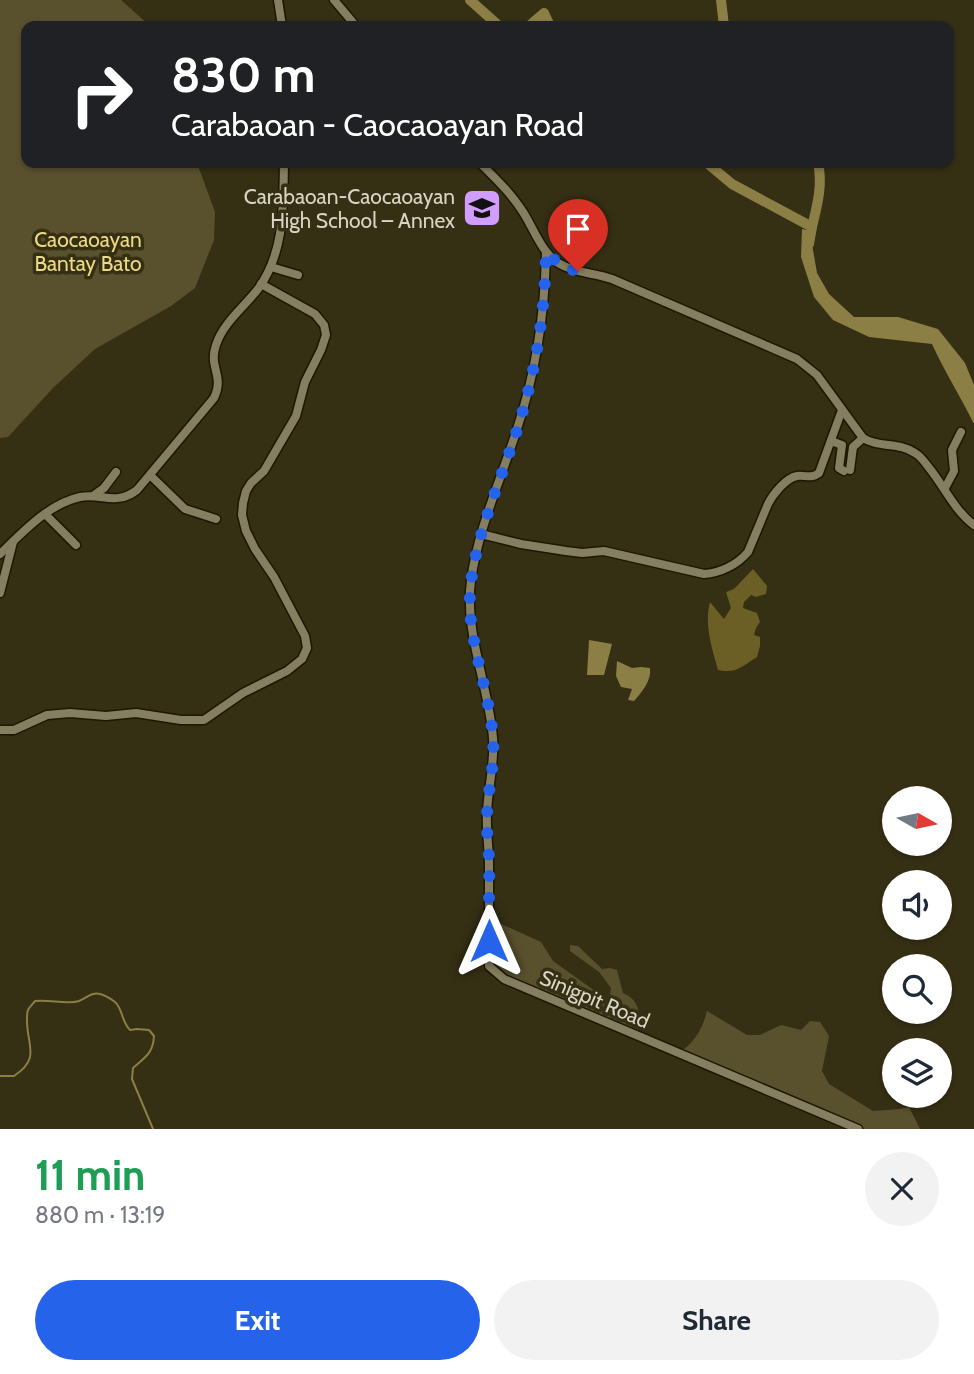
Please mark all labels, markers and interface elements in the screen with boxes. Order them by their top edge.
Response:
text: 830 m [171,45,315,104]
icon: right [56,49,147,140]
text: Carabaoan - Caocaoayan Road [171,105,584,144]
place label: Carabaoan-Caocaoayan High School – Annex [244,184,455,233]
school or university icon: Carabaoan-Caocaoayan High School – Annex [461,187,503,229]
pin [548,199,608,271]
icon: arrive [559,210,597,248]
park label: Caocaoayan Bantay Bato [34,227,142,276]
north arrow [882,786,952,856]
map controls [882,786,952,1108]
button: sound [882,870,952,940]
position arrow [452,904,526,978]
button: search [882,954,952,1024]
street label: Sinigpit Road [536,965,654,1033]
button: layers [882,1038,952,1108]
text: 11 min [35,1149,145,1201]
button: close [865,1152,939,1226]
text: 880 m · 13:19 [35,1201,165,1229]
button: Exit [35,1280,480,1360]
button: Share [494,1280,939,1360]

